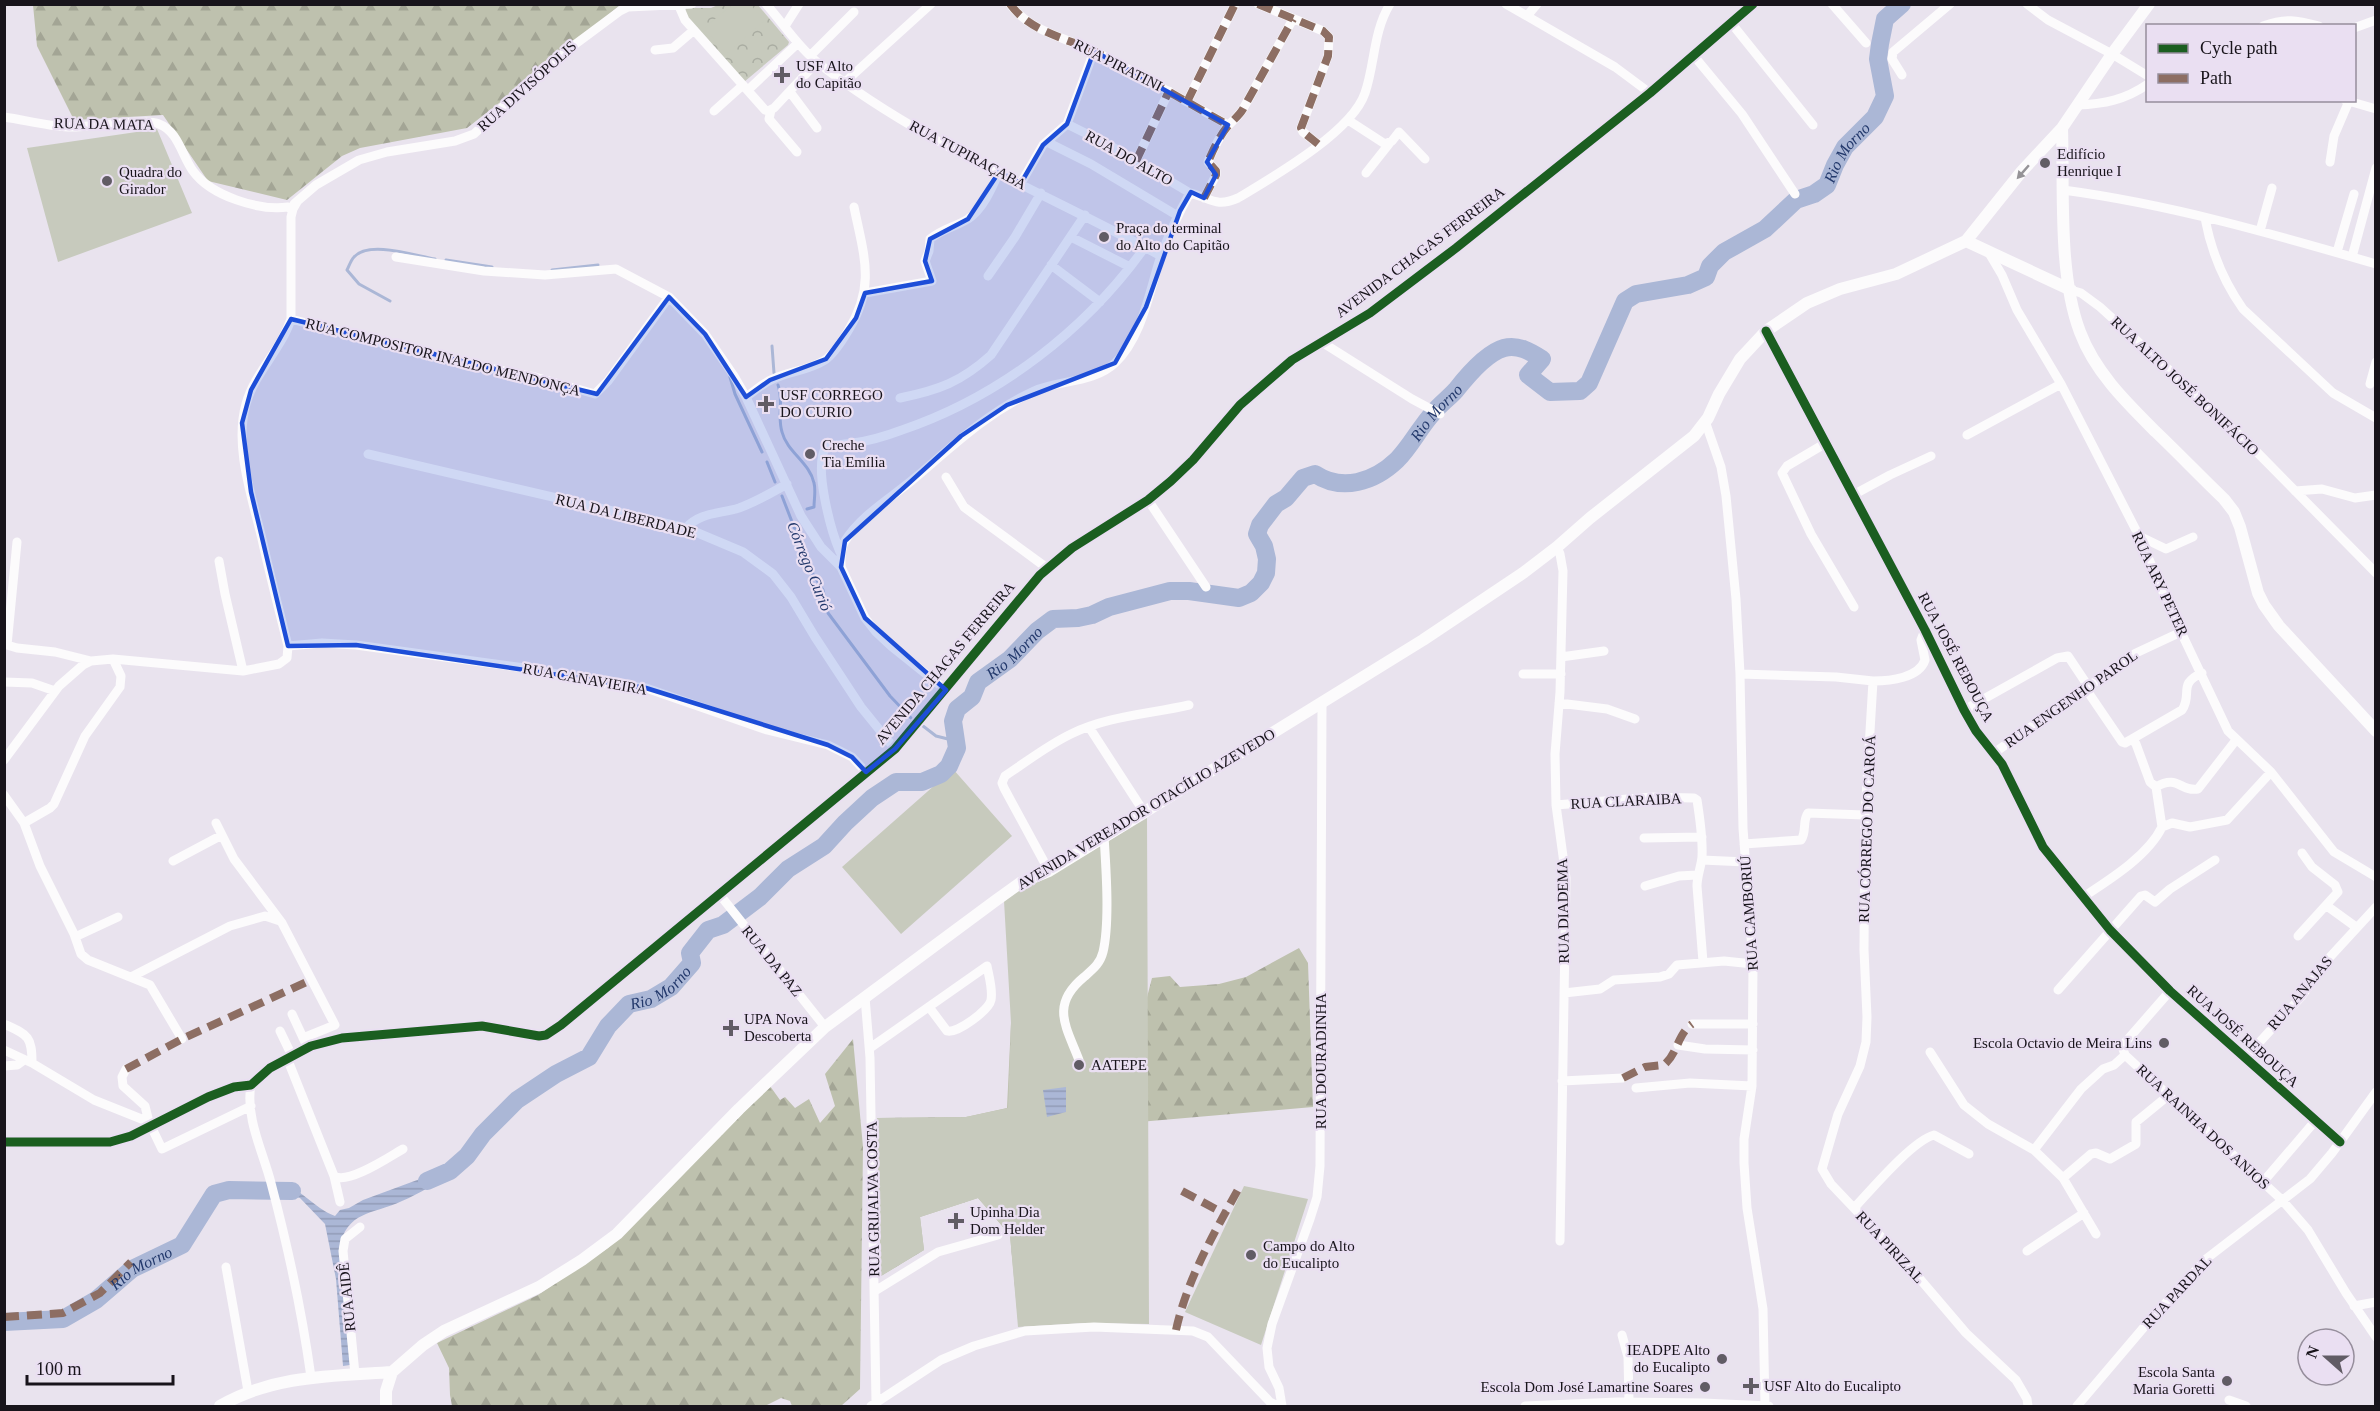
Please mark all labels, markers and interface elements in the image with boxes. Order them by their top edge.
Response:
legend [2146,24,2356,102]
street label: RUA PIRATINI [1071,36,1165,94]
street label: RUA DIVISÓPOLIS [474,38,580,134]
text: Cycle path [2200,38,2277,58]
place label: USF Alto do Capitão [796,58,861,91]
marker: USF Alto do Capitão [773,66,791,84]
text: Path [2200,68,2232,88]
street label: RUA DA MATA [54,115,155,133]
street label: RUA TUPIRAÇABA [907,117,1029,193]
water label: Rio Morno [1820,119,1873,186]
street label: RUA DO ALTO [1082,127,1176,189]
place label: Edifício Henrique I [2057,146,2122,179]
marker: Edifício Henrique I [2038,156,2052,170]
place label: Quadra do Girador [119,164,182,197]
one-way arrow [2016,164,2030,179]
marker: Quadra do Girador [100,174,114,188]
street label: AVENIDA CHAGAS FERREIRA [1332,183,1508,321]
place label: Praça do terminal do Alto do Capitão [1116,220,1230,253]
marker: Praça do terminal do Alto do Capitão [1097,230,1111,244]
street label: RUA ALTO JOSÉ BONIFÁCIO [2108,313,2262,459]
street label: RUA COMPOSITOR INALDO MENDONÇA [304,315,582,399]
water label: Rio Morno [1406,381,1466,445]
place label: USF CORREGO DO CURIO [780,387,883,420]
marker: USF CORREGO DO CURIO [757,395,775,413]
place label: Creche Tia Emília [822,437,886,470]
marker: Creche Tia Emília [803,447,817,461]
street label: RUA DA LIBERDADE [554,491,698,541]
water label: Córrego Curió [783,519,835,614]
street label: RUA ARY PETER [2129,529,2191,639]
street label: AVENIDA CHAGAS FERREIRA [872,578,1018,748]
street label: RUA JOSÉ REBOUÇA [1915,590,1997,725]
water label: Rio Morno [982,623,1046,683]
street label: RUA ENGENHO PAROL [2001,647,2141,751]
street label: RUA CANAVIEIRA [522,660,649,698]
street label: AVENIDA VEREADOR OTACÍLIO AZEVEDO [1014,725,1278,893]
street label: RUA CÓRREGO DO CAROÁ [1856,735,1878,923]
street label: RUA CLARAIBA [1570,790,1682,812]
street label: RUA CAMBORIÚ [1737,855,1761,971]
street label: RUA DIADEMA [1554,858,1572,964]
street label: RUA DA PAZ [739,922,805,1000]
street label: RUA ANAJAS [2265,953,2335,1033]
water label: Rio Morno [628,963,694,1013]
street label: RUA JOSÉ REBOUÇA [2184,982,2302,1090]
street label: RUA DOURADINHA [1313,993,1329,1129]
place label: UPA Nova Descoberta [744,1011,812,1044]
marker: UPA Nova Descoberta [722,1019,740,1037]
place label: Escola Octavio de Meira Lins [1973,1035,2152,1051]
marker: Escola Octavio de Meira Lins [2157,1036,2171,1050]
place label: AATEPE [1091,1057,1147,1073]
marker: AATEPE [1072,1058,1086,1072]
street label: RUA RAINHA DOS ANJOS [2133,1061,2273,1193]
street label: RUA GRIJALVA COSTA [864,1121,882,1277]
place label: Upinha Dia Dom Helder [970,1204,1045,1237]
street label: RUA PIRIZAL [1853,1208,1927,1286]
marker: Upinha Dia Dom Helder [947,1212,965,1230]
place label: Campo do Alto do Eucalipto [1263,1238,1355,1271]
water label: Rio Morno [106,1243,175,1294]
marker: Campo do Alto do Eucalipto [1244,1248,1258,1262]
street label: RUA PARDAL [2139,1252,2215,1332]
street label: RUA AIDÊ [335,1262,359,1332]
north arrow [2296,1327,2356,1387]
place label: IEADPE Alto do Eucalipto [1627,1342,1710,1375]
text: N [2302,1343,2323,1360]
scale bar [27,1348,172,1386]
marker: IEADPE Alto do Eucalipto [1715,1352,1729,1366]
text: 100 m [36,1359,82,1379]
place label: Escola Santa Maria Goretti [2133,1364,2215,1397]
marker: Escola Santa Maria Goretti [2220,1374,2234,1388]
marker: USF Alto do Eucalipto [1742,1377,1760,1395]
place label: USF Alto do Eucalipto [1764,1378,1901,1394]
place label: Escola Dom José Lamartine Soares [1481,1379,1693,1395]
marker: Escola Dom José Lamartine Soares [1698,1380,1712,1394]

